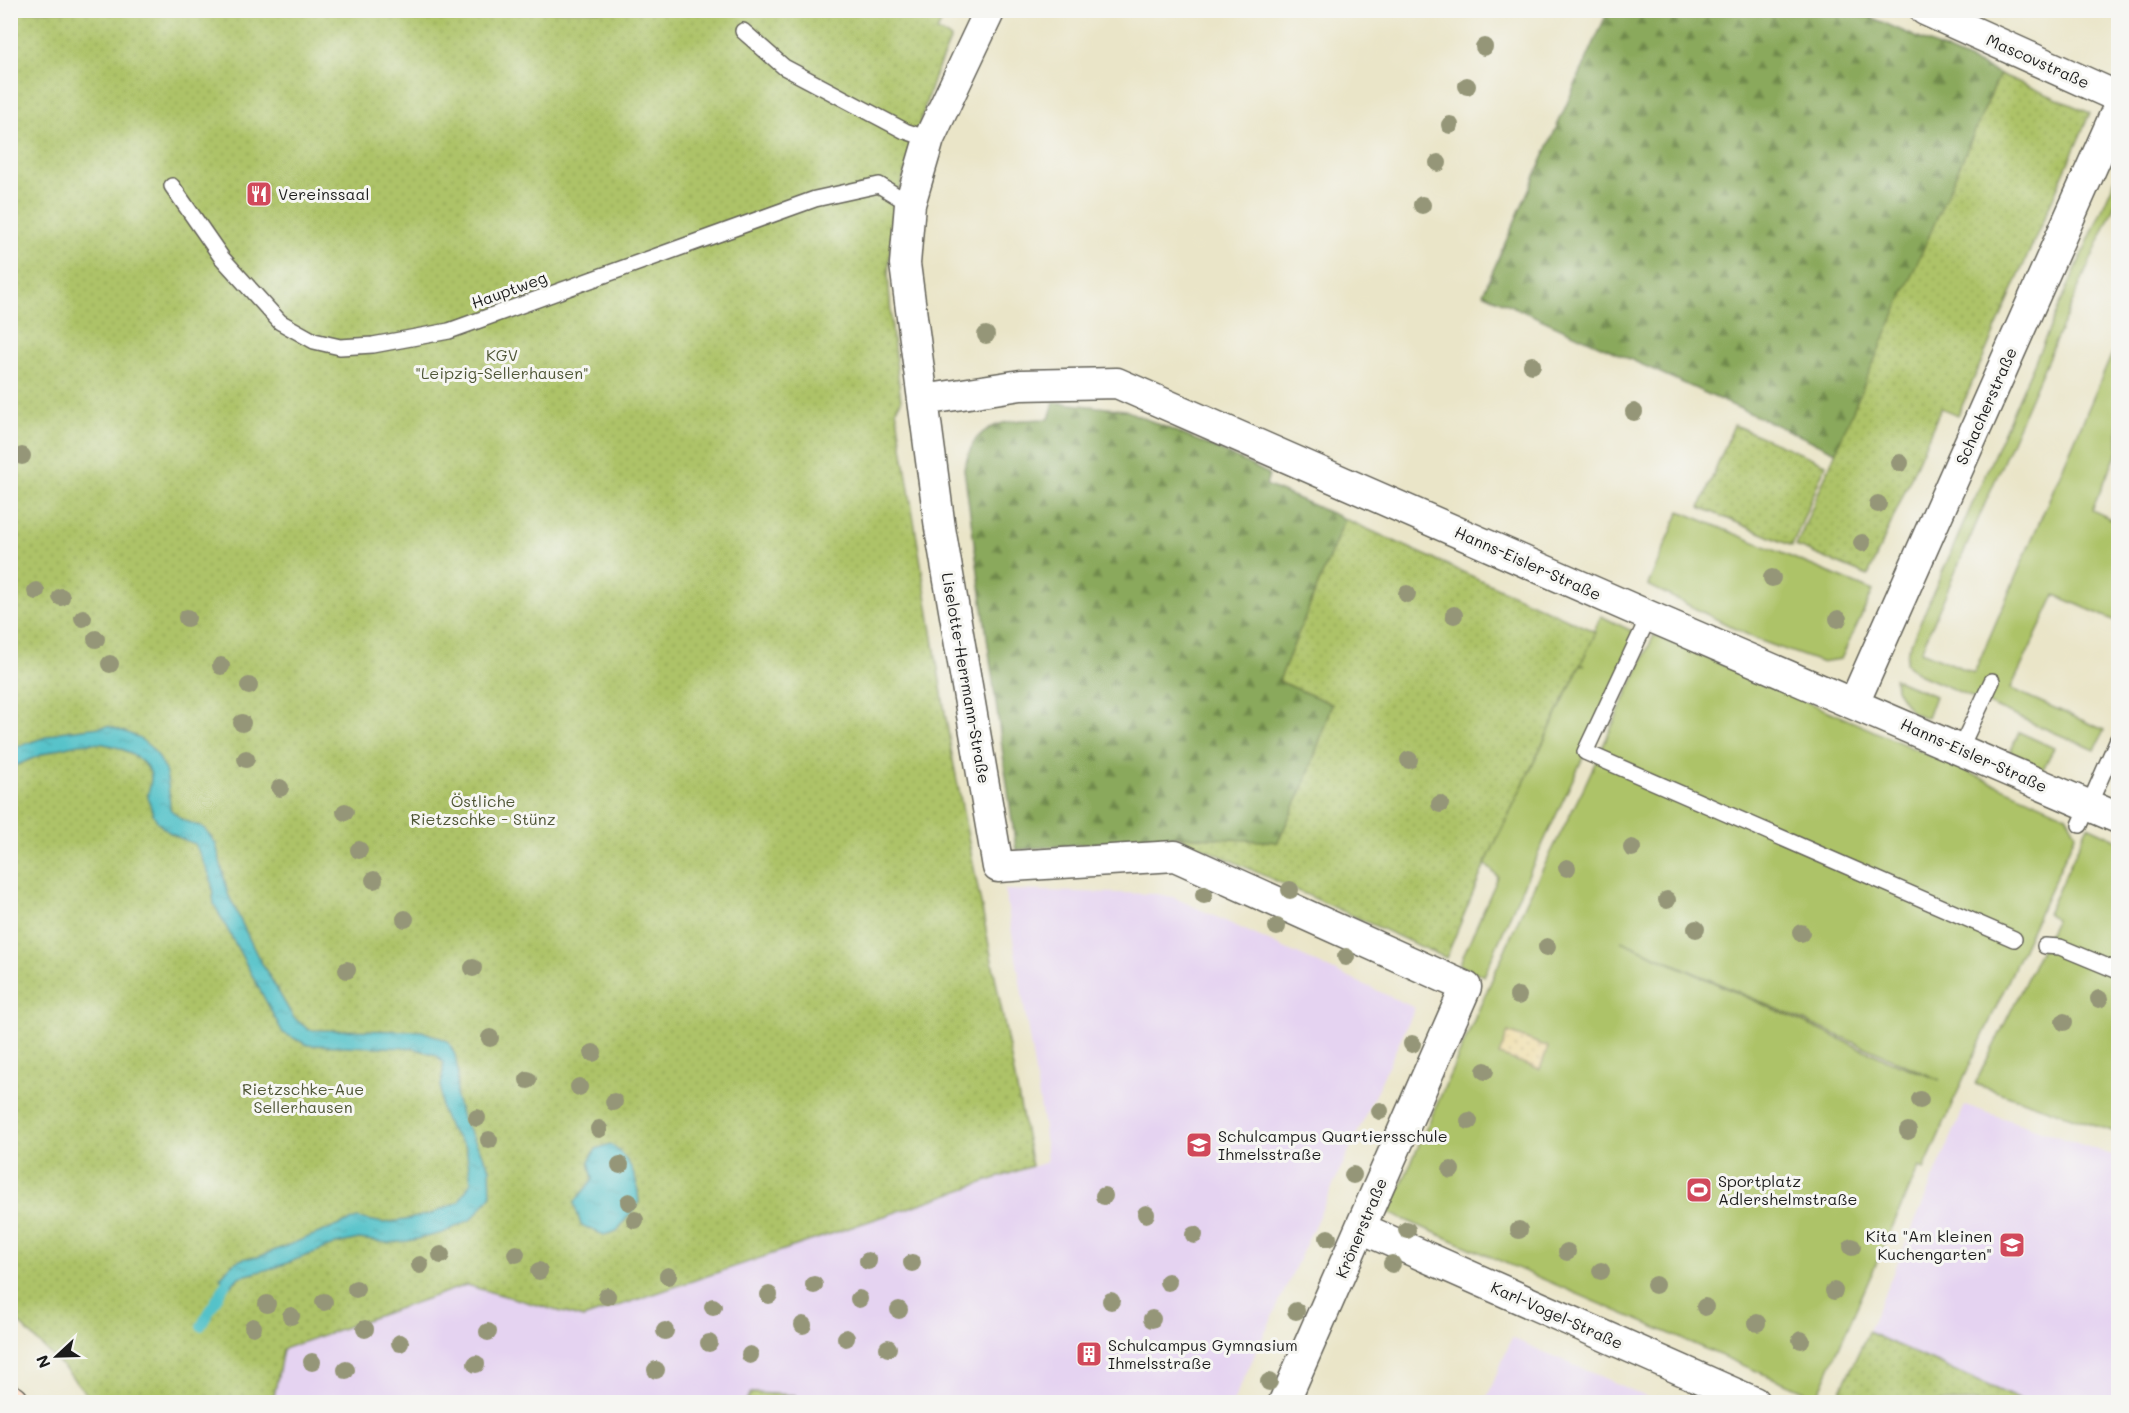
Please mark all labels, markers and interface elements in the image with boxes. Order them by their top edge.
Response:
street label: Mascovstraße [1983,28,2093,93]
restaurant icon: Vereinssaal [244,179,274,209]
place label: Vereinssaal [278,183,369,204]
street label: Hauptweg [468,266,549,313]
park label: KGV "Leipzig-Sellerhausen" [415,344,589,383]
street label: Schacherstraße [1950,344,2021,468]
street label: Hanns-Eisler-Straße [1452,521,1605,604]
street label: Liselotte-Herrmann-Straße [938,571,995,785]
street label: Hanns-Eisler-Straße [1898,713,2051,796]
park label: Östliche Rietzschke - Stünz [410,790,556,829]
park label: Rietzschke-Aue Sellerhausen [242,1078,364,1117]
place label: Schulcampus Quartiersschule Ihmelsstraße [1218,1125,1448,1164]
school or university icon: Schulcampus Quartiersschule Ihmelsstraße [1184,1130,1214,1160]
place label: Sportplatz Adlershelmstraße [1718,1170,1858,1209]
street label: Krönerstraße [1330,1174,1391,1281]
sports icon: Sportplatz Adlershelmstraße [1684,1175,1714,1205]
place label: Kita "Am kleinen Kuchengarten" [1866,1225,1992,1264]
school or university icon: Kita "Am kleinen Kuchengarten" [1997,1230,2027,1260]
street label: Karl-Vogel-Straße [1488,1276,1626,1353]
north arrow [27,1326,87,1386]
place label: Schulcampus Gymnasium Ihmelsstraße [1108,1334,1298,1373]
building icon: Schulcampus Gymnasium Ihmelsstraße [1074,1339,1104,1369]
text: N [31,1352,55,1371]

